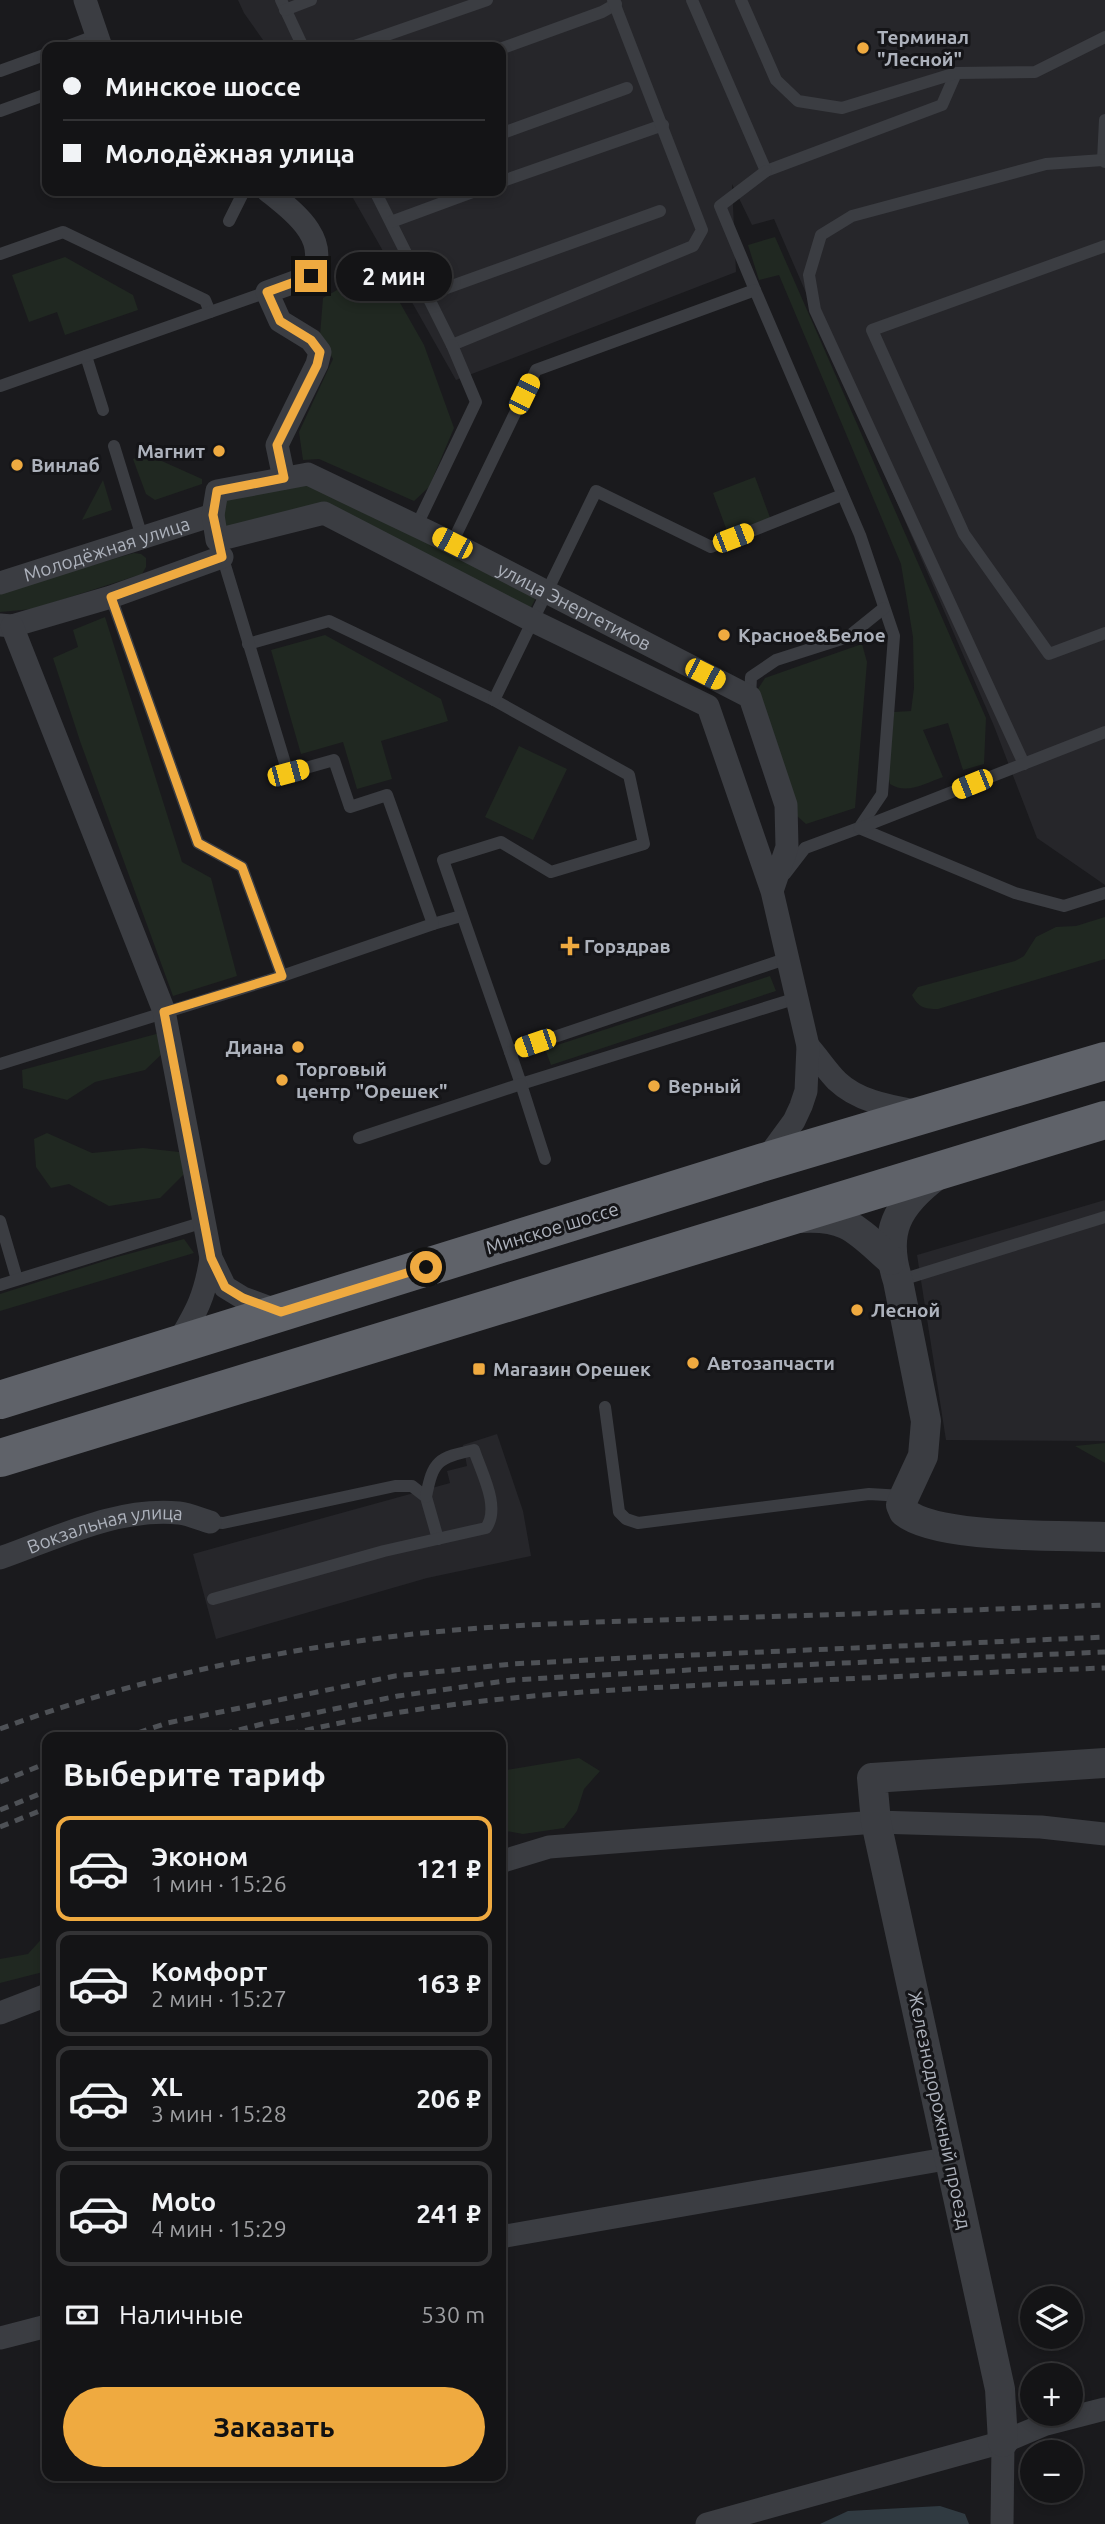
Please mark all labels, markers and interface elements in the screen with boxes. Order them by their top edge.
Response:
place label: Терминал "Лесной" [877,26,969,70]
marker: Терминал "Лесной" [855,40,871,56]
text: Минское шоссе [105,72,301,101]
text: Молодёжная улица [105,139,355,168]
callout: 2 мин [336,252,451,300]
route end [295,260,327,292]
text: 2 мин [362,264,426,289]
car [506,371,543,417]
place label: Магнит [137,440,205,462]
marker: Магнит [211,443,227,459]
place label: Винлаб [31,454,100,476]
marker: Винлаб [9,457,25,473]
street label: Молодёжная улица [21,512,193,586]
car [710,521,757,555]
car [429,524,476,562]
street label: улица Энергетиков [494,558,655,655]
place label: Красное&Белое [738,624,886,646]
marker: Красное&Белое [716,627,732,643]
car [682,655,729,693]
car [265,757,312,789]
car [949,766,996,802]
place label: Горздрав [584,935,671,957]
marker: Горздрав [562,938,578,954]
car [512,1026,559,1060]
place label: Диана [225,1036,284,1058]
marker: Диана [290,1039,306,1055]
place label: Торговый центр "Орешек" [296,1058,448,1102]
marker: Торговый центр "Орешек" [274,1072,290,1088]
place label: Верный [668,1075,741,1097]
marker: Верный [646,1078,662,1094]
street label: Минское шоссе [483,1197,621,1259]
route start [410,1251,442,1283]
place label: Лесной [871,1299,940,1321]
marker: Лесной [849,1302,865,1318]
place label: Автозапчасти [707,1352,835,1374]
marker: Автозапчасти [685,1355,701,1371]
place label: Магазин Орешек [493,1358,651,1380]
marker: Магазин Орешек [471,1361,487,1377]
street label: Вокзальная улица [24,1501,184,1558]
text: Выберите тариф [63,1756,326,1792]
icon: car [67,1837,130,1900]
text: Эконом [151,1842,248,1871]
text: 121 ₽ [416,1854,481,1883]
text: 1 мин · 15:26 [151,1871,287,1896]
icon: car [67,1952,130,2015]
text: Комфорт [151,1957,267,1986]
text: 163 ₽ [416,1969,481,1998]
text: 2 мин · 15:27 [151,1986,287,2011]
street label: Железнодорожный проезд [904,1989,976,2231]
icon: car [67,2067,130,2130]
text: XL [151,2072,182,2101]
text: 206 ₽ [416,2084,481,2113]
text: 3 мин · 15:28 [151,2101,287,2126]
icon: car [67,2182,130,2245]
text: Moto [151,2187,216,2216]
text: 241 ₽ [416,2199,481,2228]
text: 4 мин · 15:29 [151,2216,287,2241]
map controls [1020,2286,1083,2503]
button: layers [1020,2286,1083,2349]
icon: cash [63,2296,101,2334]
text: Наличные [119,2300,244,2329]
text: 530 m [421,2302,485,2327]
button: + [1020,2363,1083,2426]
button: Заказать [63,2387,485,2467]
button: − [1020,2440,1083,2503]

